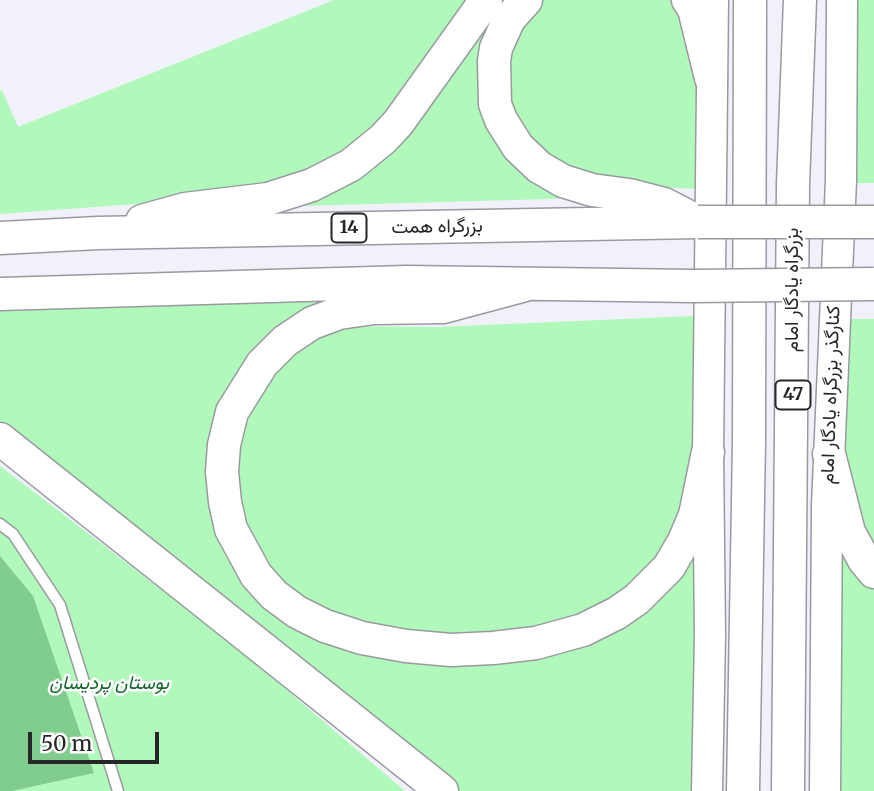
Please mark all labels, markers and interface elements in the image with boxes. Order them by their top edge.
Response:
road number: 14 [332,213,366,242]
street label: بزرگراه همت [391,215,483,239]
street label: بزرگراه یادگار امام [782,228,804,352]
street label: کنارگذر بزرگراه یادگار امام [816,305,846,485]
road number: 47 [776,380,810,410]
park label: بوستان پردیسان [49,673,169,695]
scale bar [32,718,163,762]
text: 50 m [41,730,92,757]

